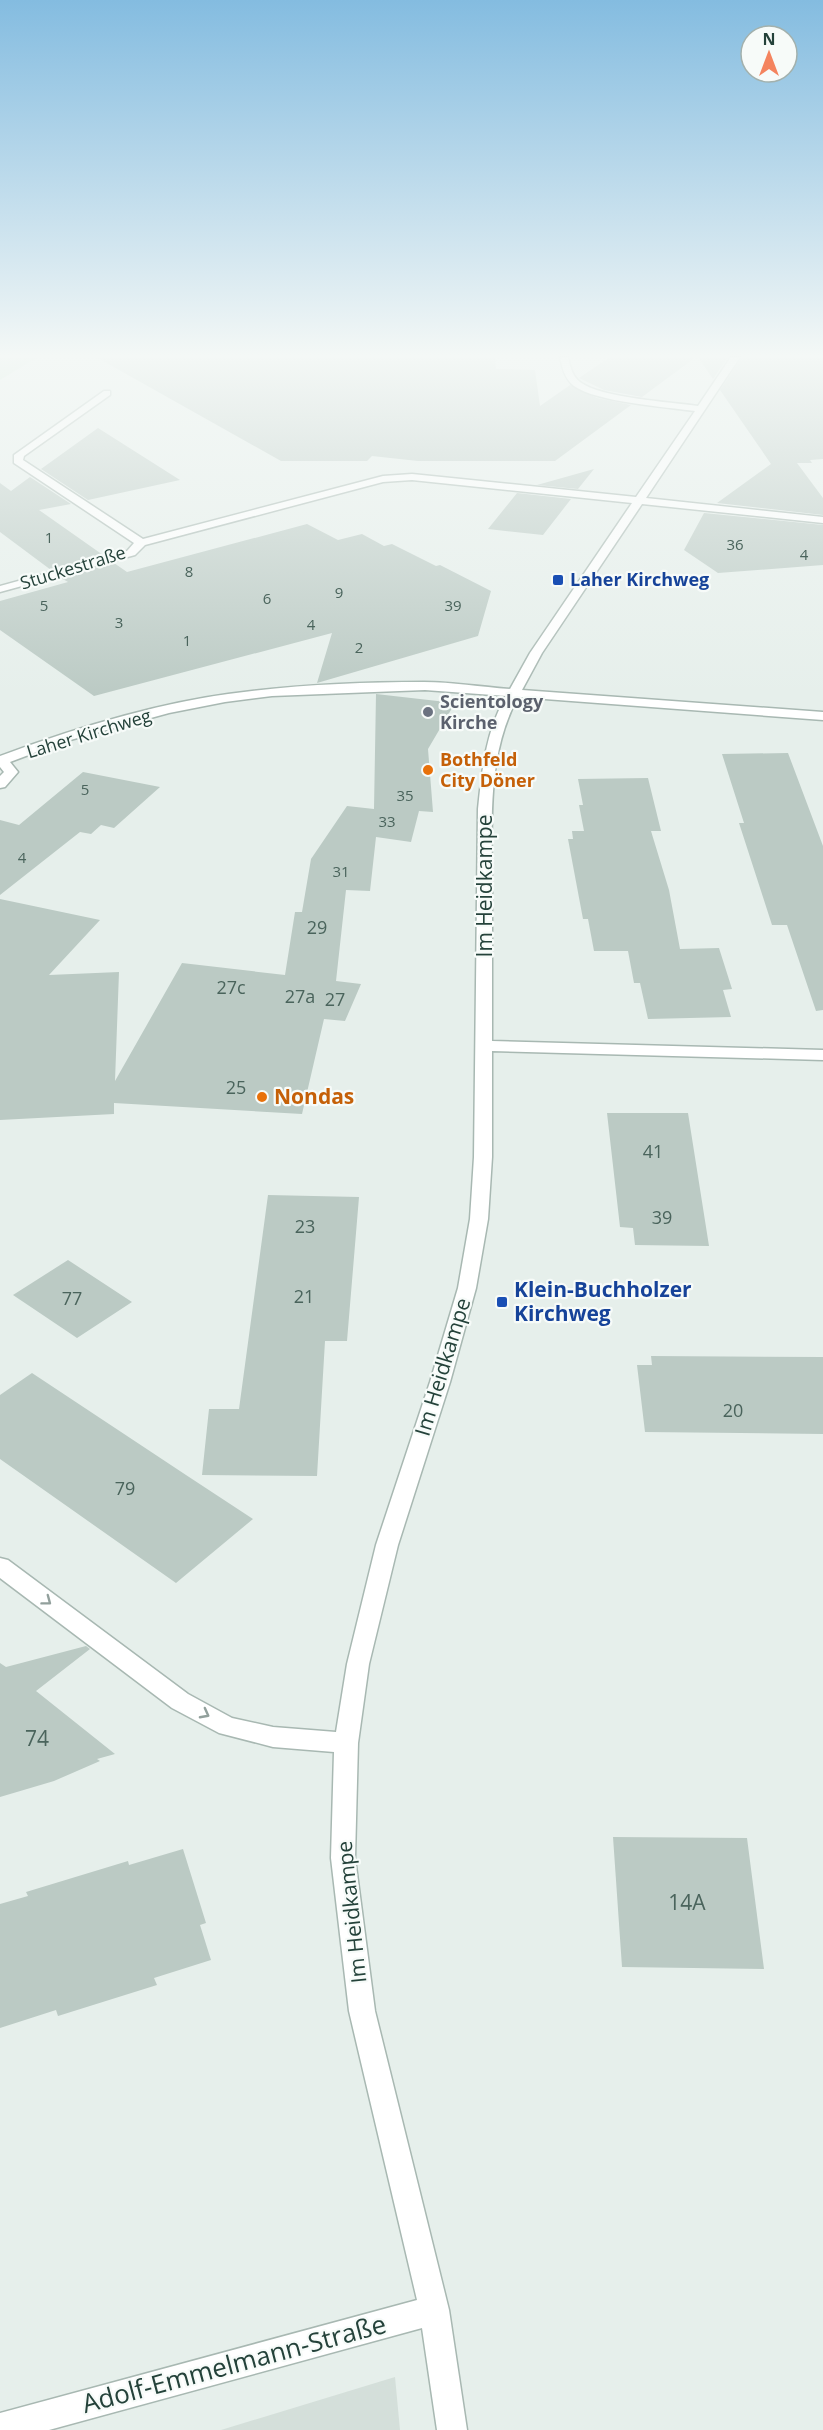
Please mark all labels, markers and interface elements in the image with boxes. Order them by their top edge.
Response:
north arrow [739,24,799,84]
text: N [762,28,776,50]
house number: 1 [45,527,53,547]
house number: 36 [726,534,744,554]
street label: Stuckestraße [17,540,128,594]
house number: 4 [800,544,809,564]
house number: 8 [185,561,193,581]
place label: Laher Kirchweg [570,567,709,591]
marker: Laher Kirchweg [551,573,565,587]
house number: 9 [335,582,343,602]
house number: 6 [263,588,271,608]
house number: 5 [40,595,48,615]
house number: 39 [444,595,462,615]
house number: 3 [115,612,123,632]
house number: 4 [307,614,316,634]
house number: 1 [183,630,191,650]
house number: 2 [355,637,363,657]
place label: Scientology Kirche [440,689,544,734]
street label: Laher Kirchweg [24,703,154,763]
marker: Scientology Kirche [421,705,435,719]
place label: Bothfeld City Döner [440,747,535,792]
marker: Bothfeld City Döner [421,763,435,777]
house number: 5 [81,779,89,799]
house number: 35 [396,785,414,805]
house number: 33 [378,811,396,831]
street label: Im Heidkampe [470,815,498,957]
house number: 4 [18,847,27,867]
house number: 31 [332,861,350,881]
house number: 29 [307,915,327,939]
house number: 27c [216,975,246,999]
house number: 27a [285,984,315,1008]
house number: 27 [325,987,345,1011]
house number: 25 [226,1075,246,1099]
place label: Nondas [274,1082,354,1110]
marker: Nondas [255,1090,269,1104]
house number: 41 [643,1139,663,1163]
house number: 39 [652,1205,672,1229]
house number: 23 [295,1214,315,1238]
place label: Klein-Buchholzer Kirchweg [514,1275,692,1327]
house number: 21 [294,1284,314,1308]
house number: 77 [62,1286,82,1310]
street label: Im Heidkampe [408,1294,476,1439]
marker: Klein-Buchholzer Kirchweg [495,1295,509,1309]
house number: 20 [723,1398,743,1422]
house number: 79 [115,1476,135,1500]
one-way arrow [40,1593,51,1604]
one-way arrow [199,1707,209,1718]
house number: 74 [25,1724,49,1752]
street label: Im Heidkampe [330,1840,372,1985]
house number: 14A [668,1888,706,1916]
street label: Adolf-Emmelmann-Straße [78,2305,390,2421]

